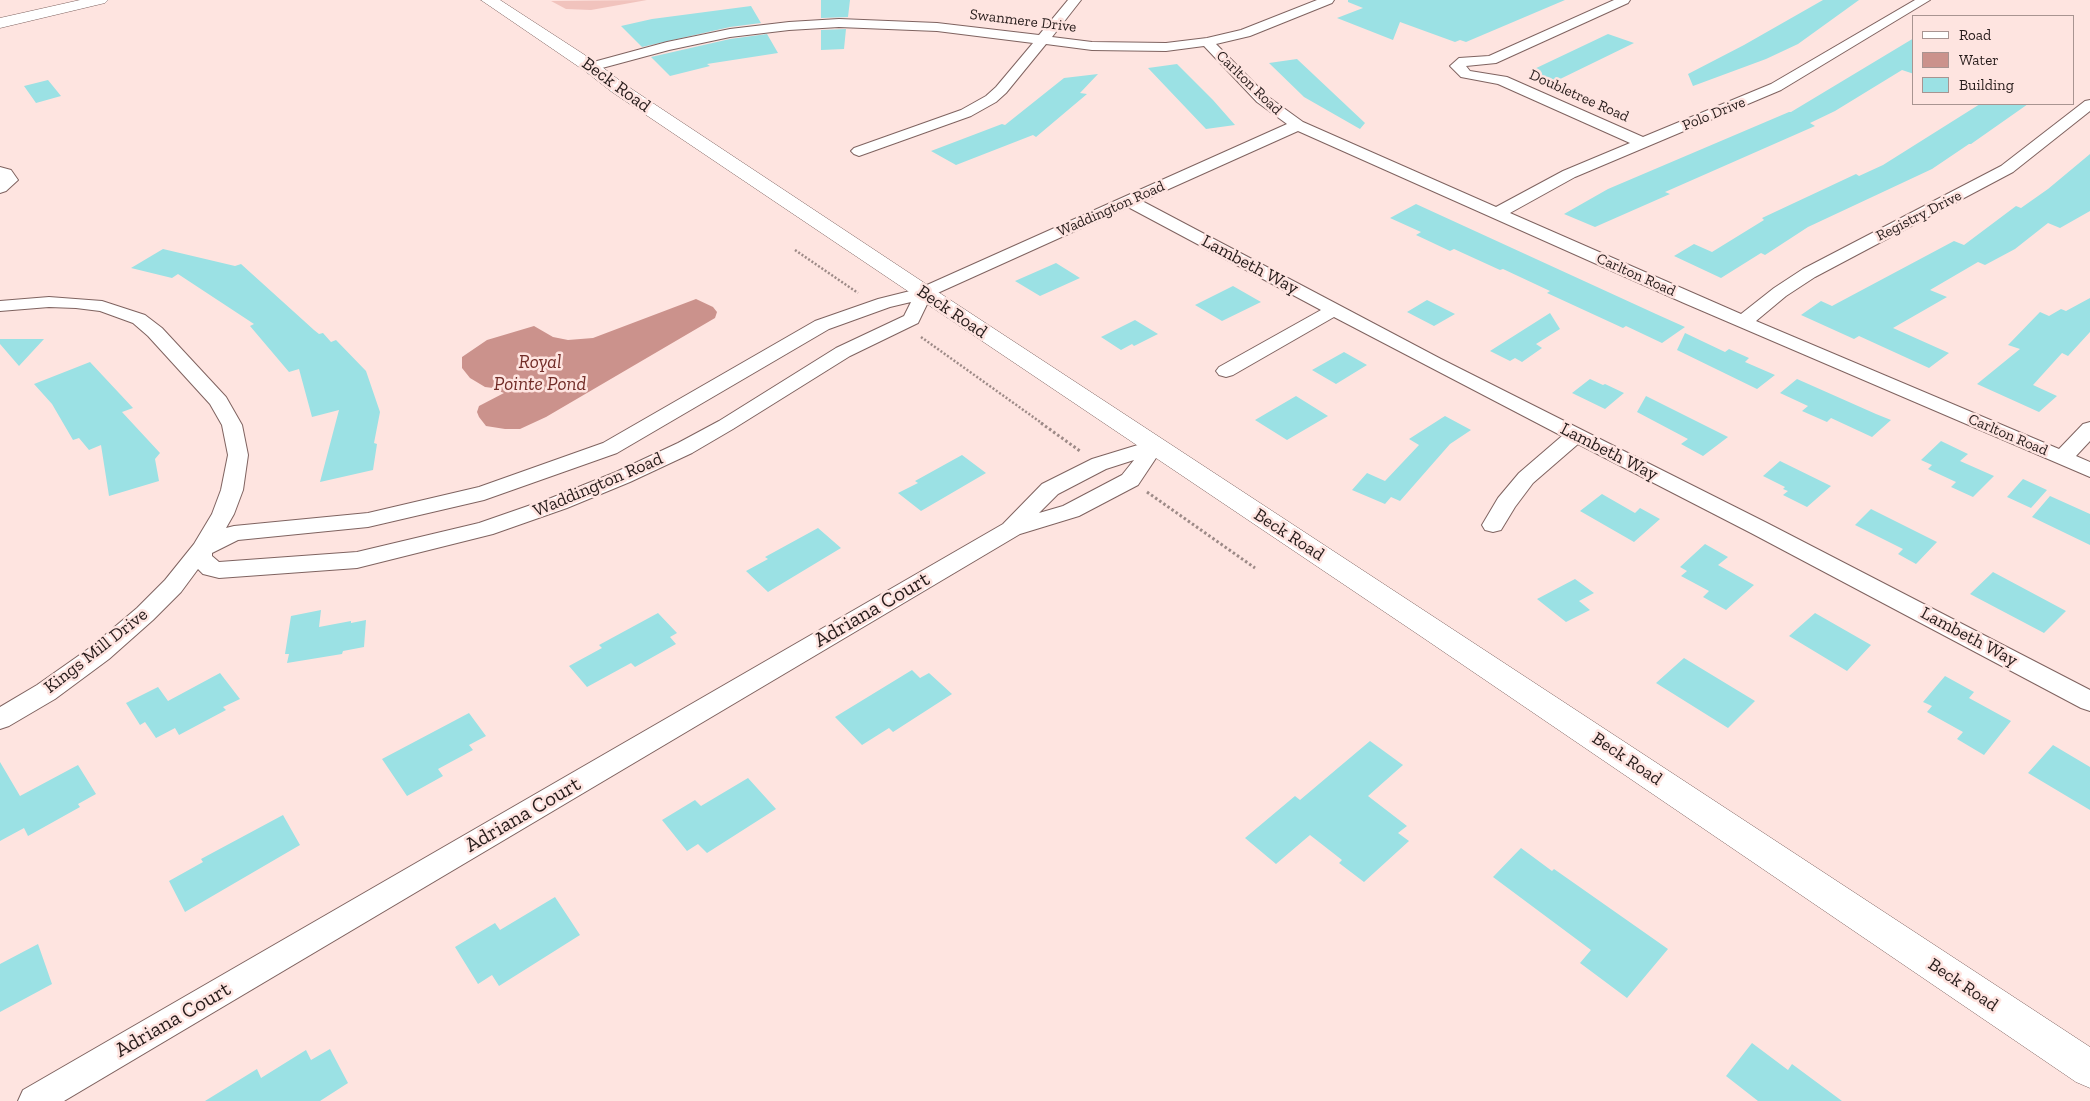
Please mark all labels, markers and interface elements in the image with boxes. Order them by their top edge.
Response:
street label: Swanmere Drive [969,6,1077,36]
legend [1912,15,2075,105]
text: Road [1959,26,1991,44]
street label: Carlton Road [1212,47,1286,119]
text: Water [1959,51,1999,69]
street label: Beck Road [577,53,655,117]
street label: Doubletree Road [1526,66,1632,126]
text: Building [1959,76,2014,94]
street label: Polo Drive [1680,93,1748,135]
street label: Waddington Road [1055,177,1167,241]
street label: Registry Drive [1873,187,1965,245]
street label: Lambeth Way [1198,230,1302,300]
street label: Carlton Road [1594,250,1678,300]
street label: Beck Road [913,281,991,343]
water label: Royal Pointe Pond [494,352,586,396]
street label: Carlton Road [1966,410,2050,460]
street label: Lambeth Way [1557,418,1661,486]
street label: Waddington Road [530,448,666,522]
street label: Beck Road [1250,504,1328,566]
street label: Adriana Court [810,567,934,653]
street label: Lambeth Way [1917,602,2021,672]
street label: Kings Mill Drive [40,604,152,698]
street label: Beck Road [1588,728,1666,790]
street label: Adriana Court [461,772,585,858]
street label: Beck Road [1924,954,2002,1016]
street label: Adriana Court [111,977,235,1063]

